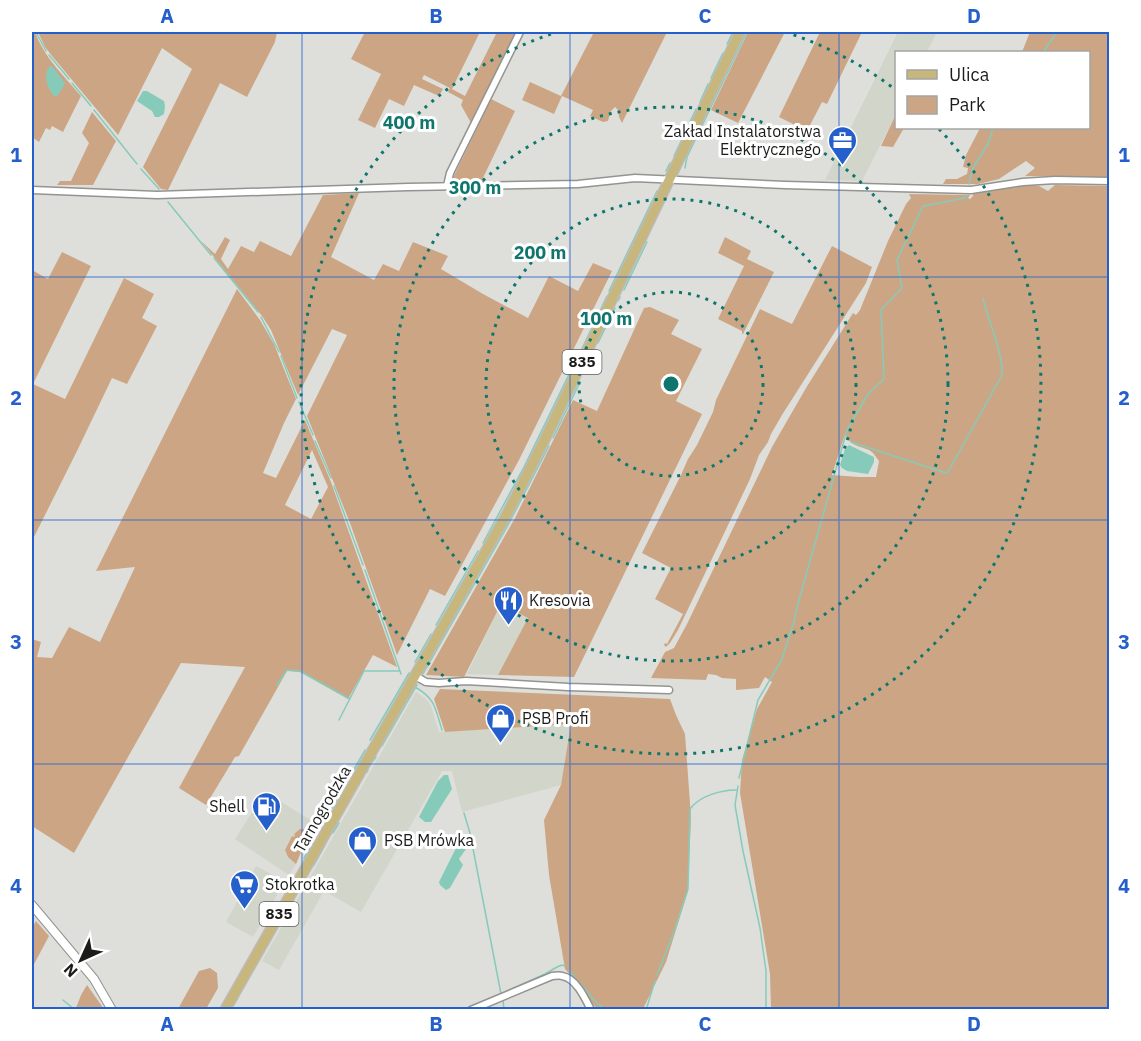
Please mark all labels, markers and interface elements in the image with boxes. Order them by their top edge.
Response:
text: A [160,2,174,29]
text: B [429,2,443,29]
text: C [698,2,712,29]
text: D [967,2,981,29]
legend [895,51,1090,129]
text: Ulica [949,63,990,86]
text: Park [949,93,986,116]
text: 400 m [383,111,435,134]
place label: Zakład Instalatorstwa Elektrycznego [664,121,821,159]
office icon: Zakład Instalatorstwa Elektrycznego [826,124,858,166]
text: 1 [10,141,22,168]
text: 1 [1118,141,1130,168]
text: 300 m [449,176,501,199]
text: 200 m [514,241,566,264]
text: 100 m [580,307,632,330]
road number: 835 [562,350,602,374]
centre of rings [661,374,681,394]
text: 2 [10,384,22,411]
text: 2 [1118,384,1130,411]
restaurant icon: Kresovia [492,584,524,626]
place label: Kresovia [529,590,591,610]
text: 3 [10,628,22,655]
text: 3 [1118,628,1130,655]
shop icon: PSB Profi [485,702,517,744]
place label: PSB Profi [522,708,588,728]
street label: Tarnogrodzka [289,761,355,856]
fuel station icon: Shell [250,790,282,832]
place label: Shell [209,796,245,816]
shop icon: PSB Mrówka [347,824,379,866]
place label: PSB Mrówka [384,830,475,850]
supermarket icon: Stokrotka [228,868,260,910]
text: 4 [10,872,22,899]
text: 4 [1118,872,1130,899]
place label: Stokrotka [265,874,335,894]
road number: 835 [260,902,298,926]
north arrow [51,930,111,990]
text: N [59,959,82,982]
text: A [160,1010,174,1037]
text: B [429,1010,443,1037]
text: C [698,1010,712,1037]
text: D [967,1010,981,1037]

